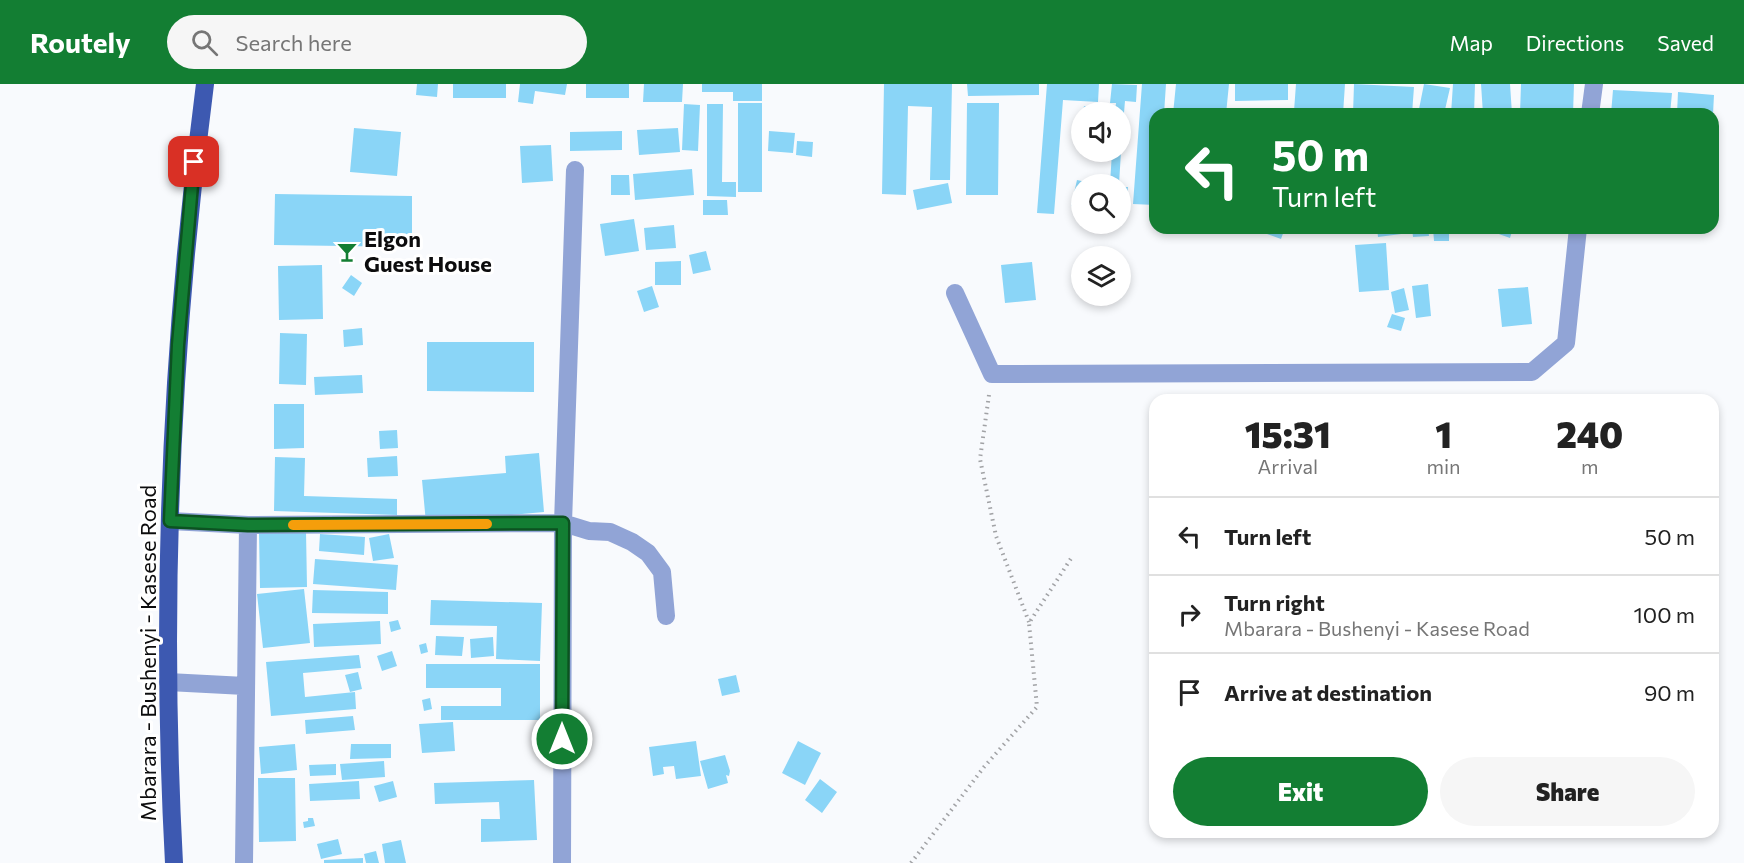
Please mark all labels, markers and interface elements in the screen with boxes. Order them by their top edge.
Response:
search box [167,15,587,69]
text: Routely [30,25,131,59]
icon: search [188,26,221,59]
text: Search here [236,29,352,56]
text: Map [1450,30,1493,55]
text: Directions [1526,30,1624,55]
text: Saved [1657,30,1714,55]
map controls [1071,102,1131,306]
button: sound [1071,102,1131,162]
text: 50 m [1272,128,1369,180]
icon: left [1173,132,1251,210]
pin [168,136,219,187]
icon: arrive [177,145,210,178]
button: search [1071,174,1131,234]
text: Turn left [1272,180,1376,213]
place label: Elgon Guest House [364,225,492,277]
bar icon: Elgon Guest House [335,240,359,264]
button: layers [1071,246,1131,306]
text: 15:31 [1245,411,1331,455]
text: 1 [1435,411,1452,455]
text: 240 [1556,411,1623,455]
text: Arrival [1258,454,1318,478]
text: min [1427,454,1461,478]
text: m [1581,454,1599,478]
street label: Mbarara - Bushenyi - Kasese Road [134,485,161,821]
icon: left [1173,520,1206,553]
text: Turn left [1224,523,1311,550]
text: 50 m [1645,523,1695,550]
text: Turn right [1224,589,1325,616]
icon: right [1173,598,1206,631]
text: 100 m [1633,601,1695,628]
text: Mbarara - Bushenyi - Kasese Road [1224,616,1530,640]
icon: arrive [1173,676,1206,709]
text: Arrive at destination [1224,679,1432,706]
text: 90 m [1644,679,1695,706]
position arrow [530,707,594,771]
button: Exit [1173,757,1428,826]
button: Share [1440,757,1695,826]

